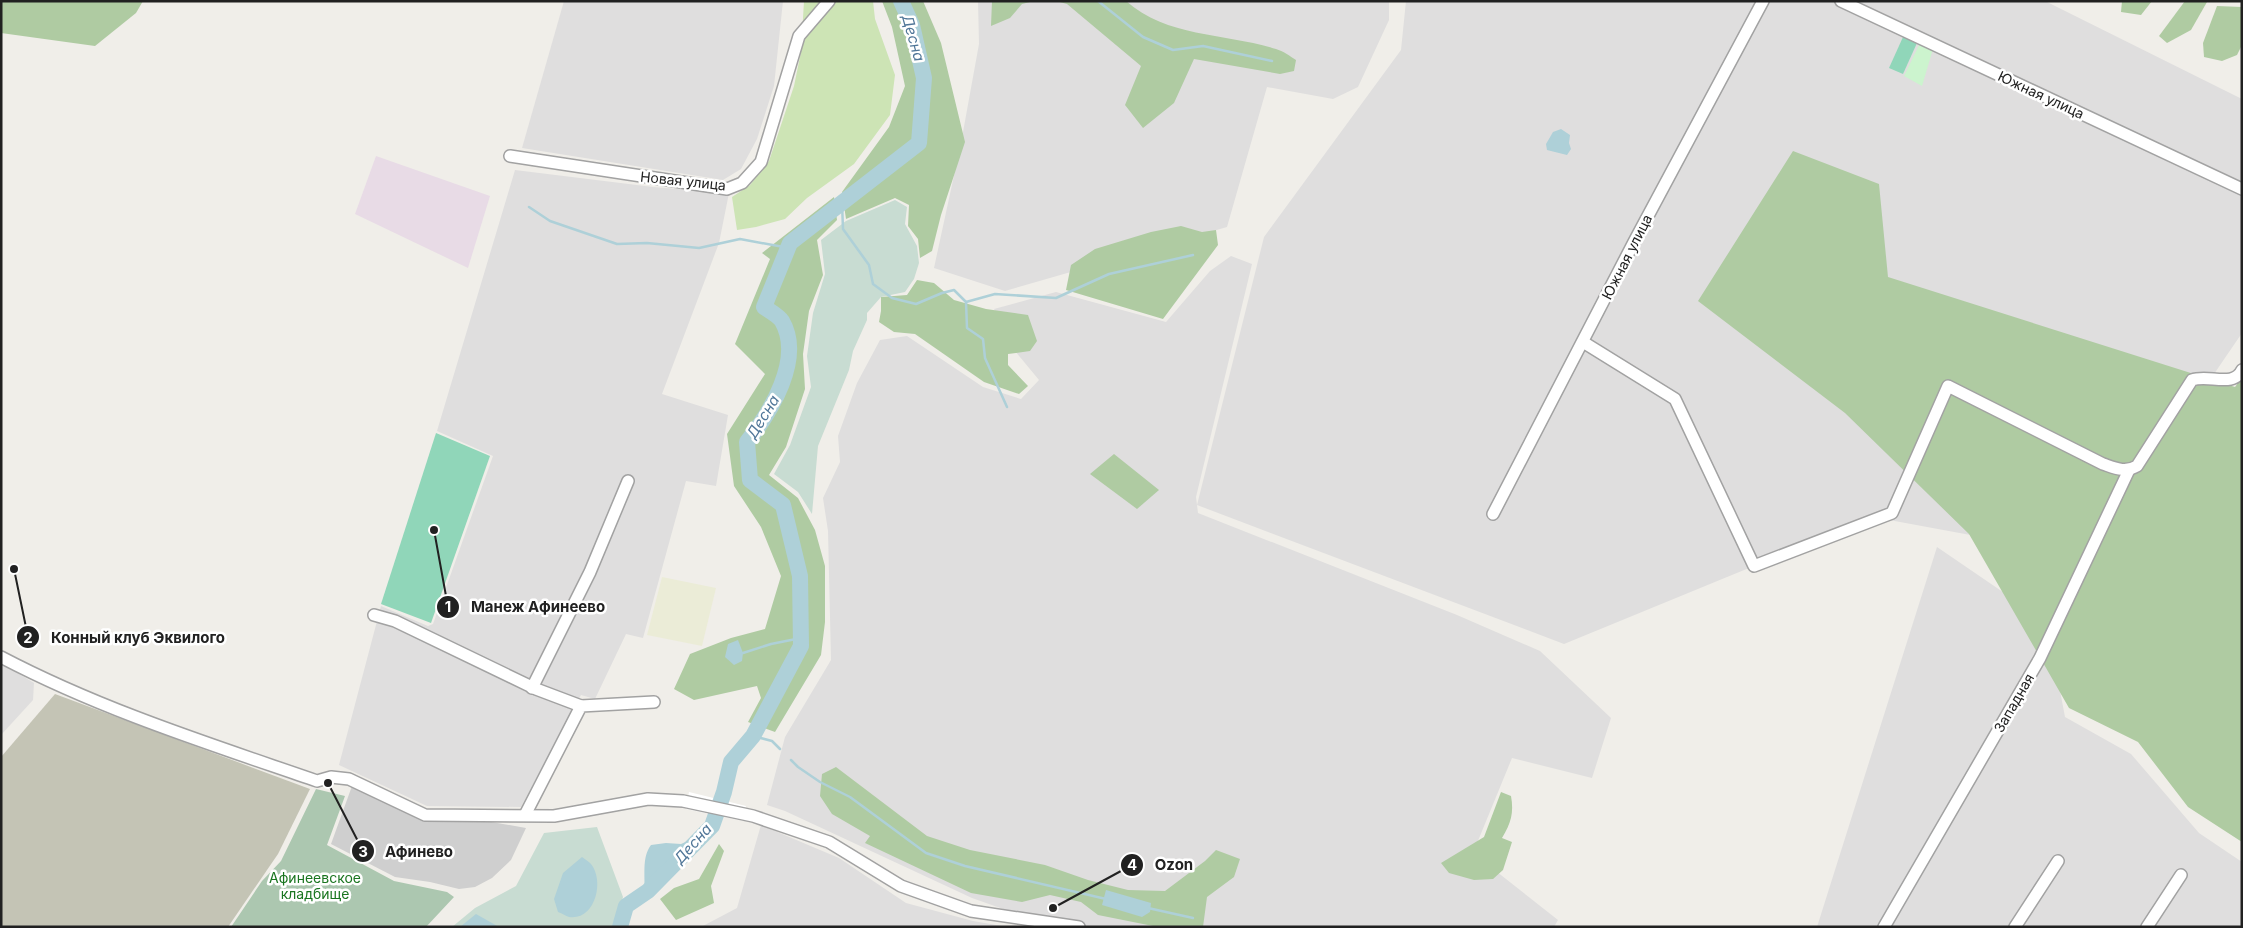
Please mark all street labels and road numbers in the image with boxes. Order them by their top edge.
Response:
street label: Южная улица [1995,67,2087,122]
street label: Новая улица [639,168,727,193]
street label: Южная улица [1598,211,1655,302]
street label: Западная [1990,670,2037,735]

